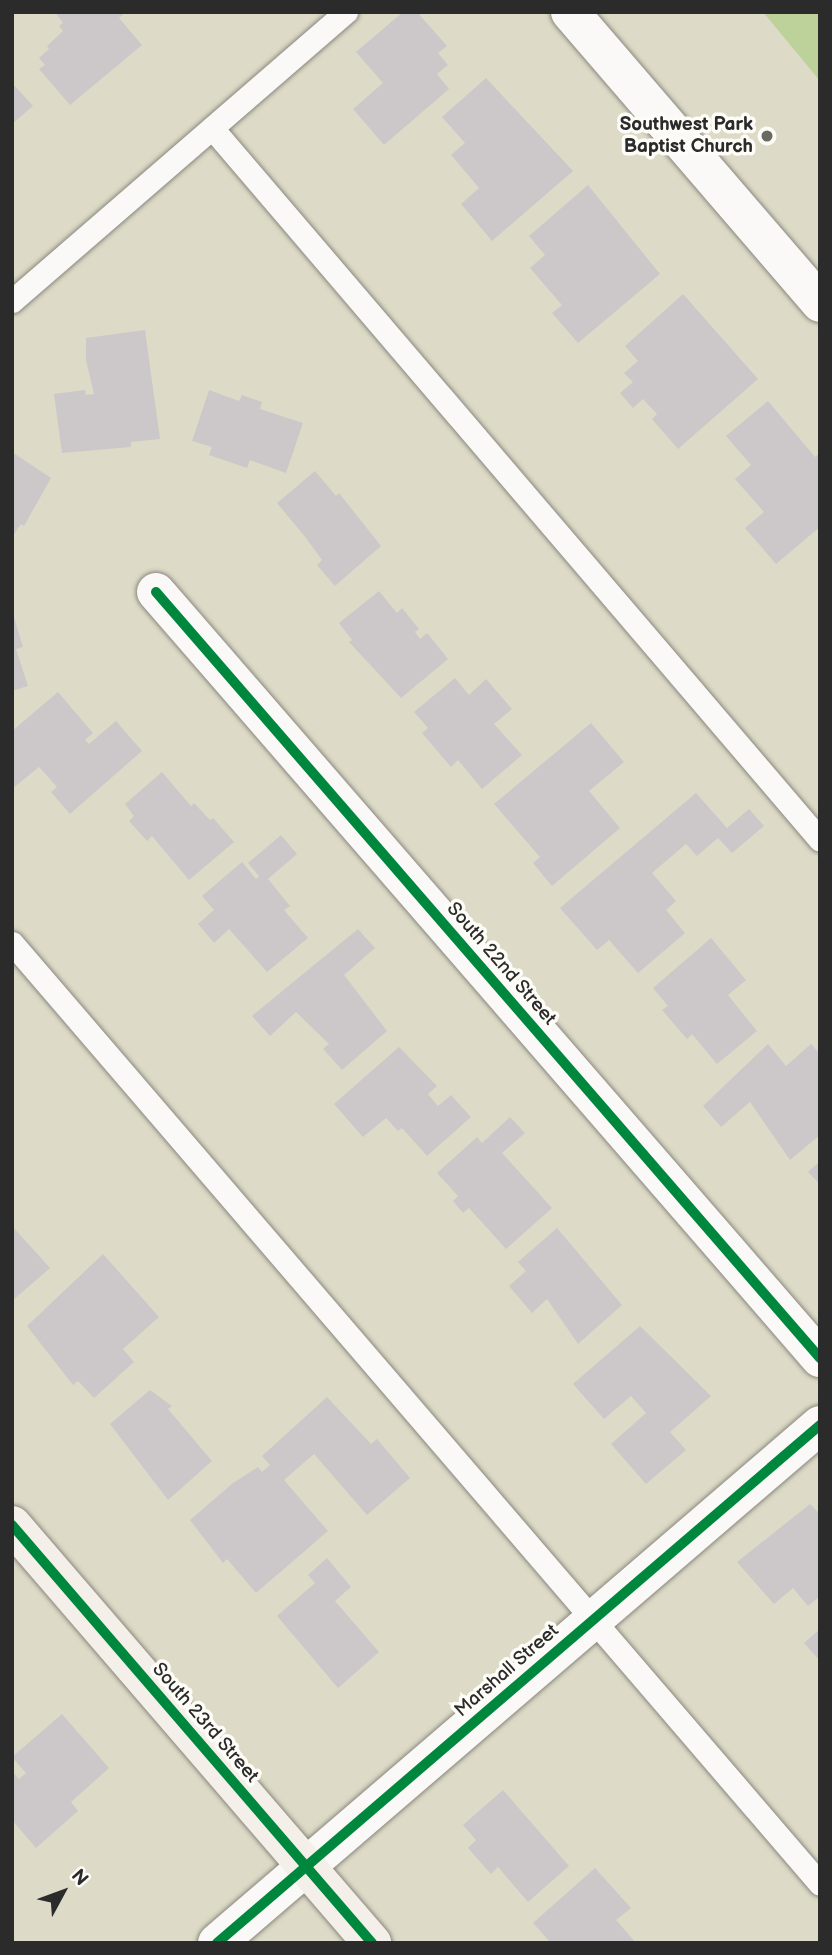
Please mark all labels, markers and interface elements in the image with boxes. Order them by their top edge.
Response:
place label: Southwest Park Baptist Church [620,114,753,158]
marker: Southwest Park Baptist Church [759,128,775,144]
street label: South 22nd Street [441,898,561,1030]
street label: Marshall Street [450,1620,564,1722]
street label: South 23rd Street [147,1658,263,1788]
north arrow [28,1857,98,1927]
text: N [66,1865,93,1891]

